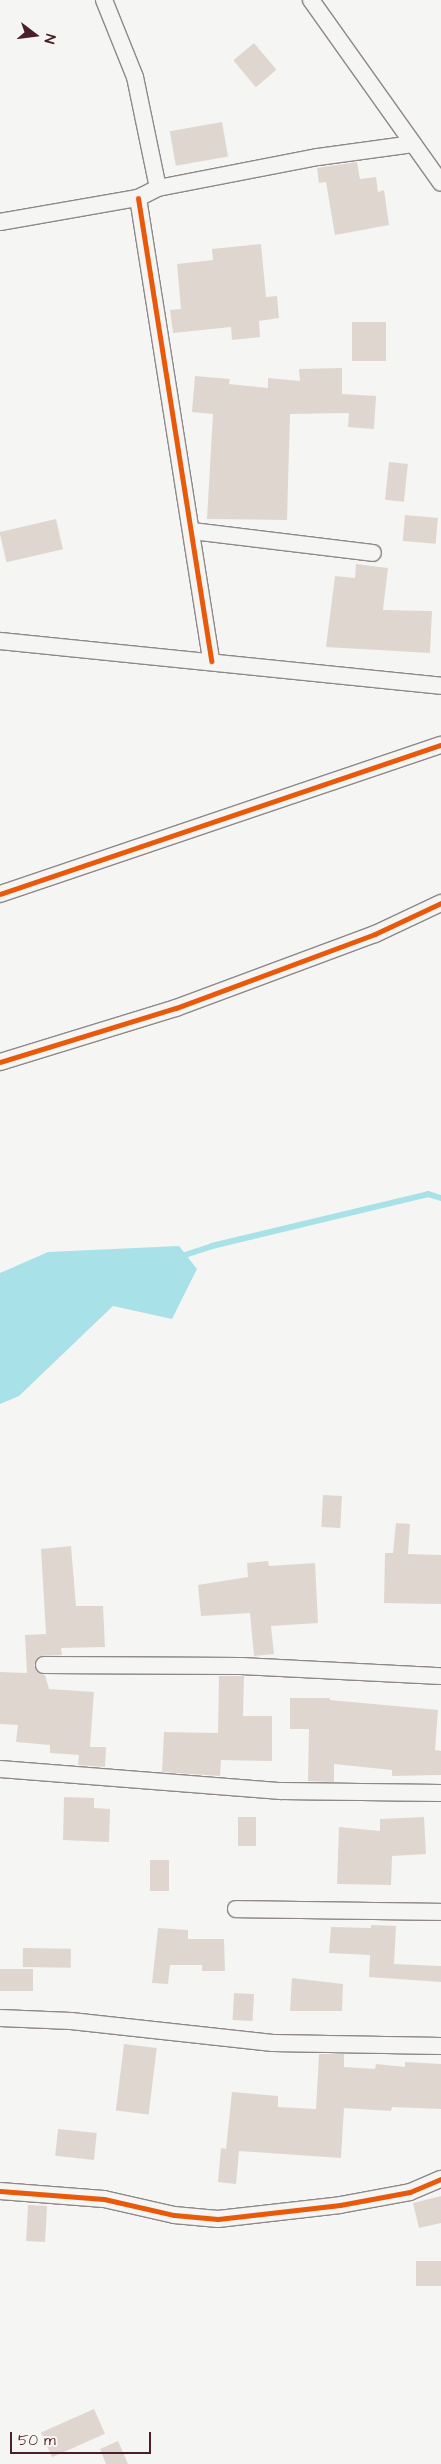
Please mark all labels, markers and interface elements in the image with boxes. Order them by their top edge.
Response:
north arrow [10,10,60,60]
text: N [39,32,60,46]
scale bar [12,2422,154,2454]
text: 50 m [18,2430,56,2451]

